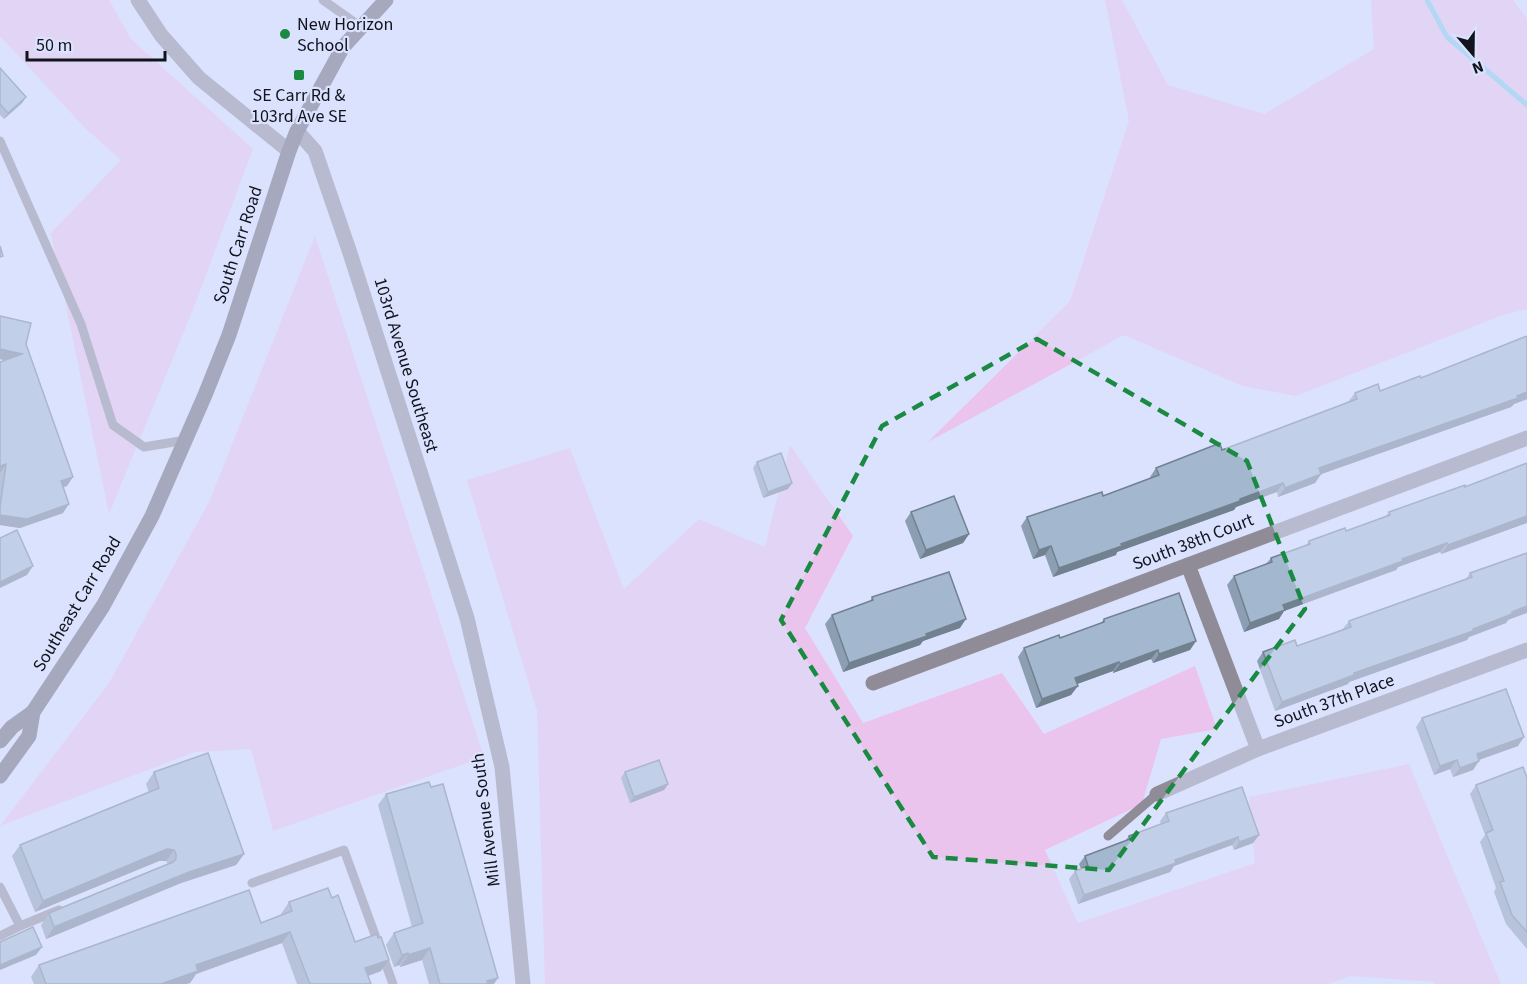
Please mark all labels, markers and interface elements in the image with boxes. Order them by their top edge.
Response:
place label: New Horizon School [297,12,393,58]
scale bar [27,24,165,62]
north arrow [1443,24,1503,84]
marker: New Horizon School [278,27,292,41]
text: 50 m [36,33,72,58]
text: N [1469,55,1487,79]
marker: SE Carr Rd & 103rd Ave SE [292,68,306,82]
place label: SE Carr Rd & 103rd Ave SE [251,83,347,129]
street label: South Carr Road [207,183,269,307]
street label: 103rd Avenue Southeast [367,275,445,455]
street label: South 38th Court [1129,507,1257,577]
street label: Southeast Carr Road [27,532,127,676]
street label: South 37th Place [1270,668,1398,734]
street label: Mill Avenue South [465,752,507,888]

